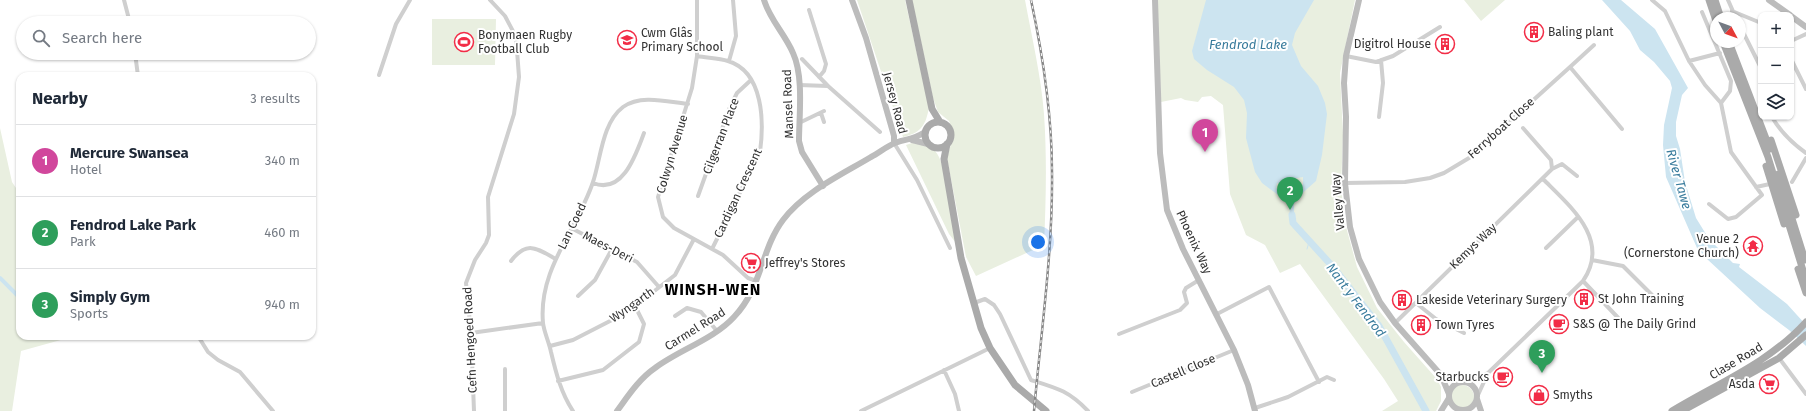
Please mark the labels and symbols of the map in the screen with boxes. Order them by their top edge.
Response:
north arrow [1710,12,1746,48]
building icon: Baling plant [1523,21,1545,43]
place label: Baling plant [1548,25,1614,39]
place label: Cwm Glâs Primary School [641,26,724,54]
place label: Bonymaen Rugby Football Club [478,28,572,56]
school or university icon: Cwm Glâs Primary School [616,29,638,51]
sports icon: Bonymaen Rugby Football Club [453,31,475,53]
building icon: Digitrol House [1434,33,1456,55]
water label: Fendrod Lake [1209,37,1287,52]
place label: Digitrol House [1354,37,1431,51]
street label: Mansel Road [780,69,796,139]
street label: Jersey Road [880,71,910,135]
street label: Ferryboat Close [1465,95,1537,161]
street label: Cilgerran Place [700,96,742,176]
street label: Colwyn Avenue [653,113,691,195]
pin: 1 [1192,119,1218,152]
street label: Cardigan Crescent [711,145,765,240]
water label: River Tawe [1663,147,1695,211]
street label: Valley Way [1329,173,1347,231]
pin: 2 [1277,177,1303,210]
street label: Lan Coed [555,201,589,251]
street label: Phoenix Way [1173,208,1215,276]
street label: Kemys Way [1447,220,1500,272]
street label: Maes-Deri [580,228,636,266]
your location [1028,232,1048,252]
place label: Venue 2 (Cornerstone Church) [1624,232,1739,260]
temple icon: Venue 2 (Cornerstone Church) [1742,235,1764,257]
supermarket icon: Jeffrey's Stores [740,252,762,274]
place label: Jeffrey's Stores [765,256,846,270]
water label: Nant y Fendrod [1323,260,1389,340]
district label: WINSH-WEN [665,280,761,299]
street label: Wyngarth [607,285,657,325]
street label: Cefn Hengoed Road [460,286,480,394]
building icon: St John Training [1573,288,1595,310]
building icon: Lakeside Veterinary Surgery [1391,289,1413,311]
place label: St John Training [1598,292,1684,306]
place label: Lakeside Veterinary Surgery [1416,293,1567,307]
street label: Carmel Road [662,305,728,353]
cafe icon: S&S @ The Daily Grind [1548,313,1570,335]
building icon: Town Tyres [1410,314,1432,336]
place label: S&S @ The Daily Grind [1573,317,1696,331]
place label: Town Tyres [1435,318,1495,332]
pin: 3 [1529,340,1555,373]
street label: Clase Road [1707,340,1765,382]
street label: Castell Close [1149,351,1217,391]
cafe icon: Starbucks [1492,366,1514,388]
place label: Starbucks [1436,370,1489,384]
supermarket icon: Asda [1758,373,1780,395]
place label: Asda [1729,377,1755,391]
shop icon: Smyths [1528,384,1550,406]
place label: Smyths [1553,388,1593,402]

